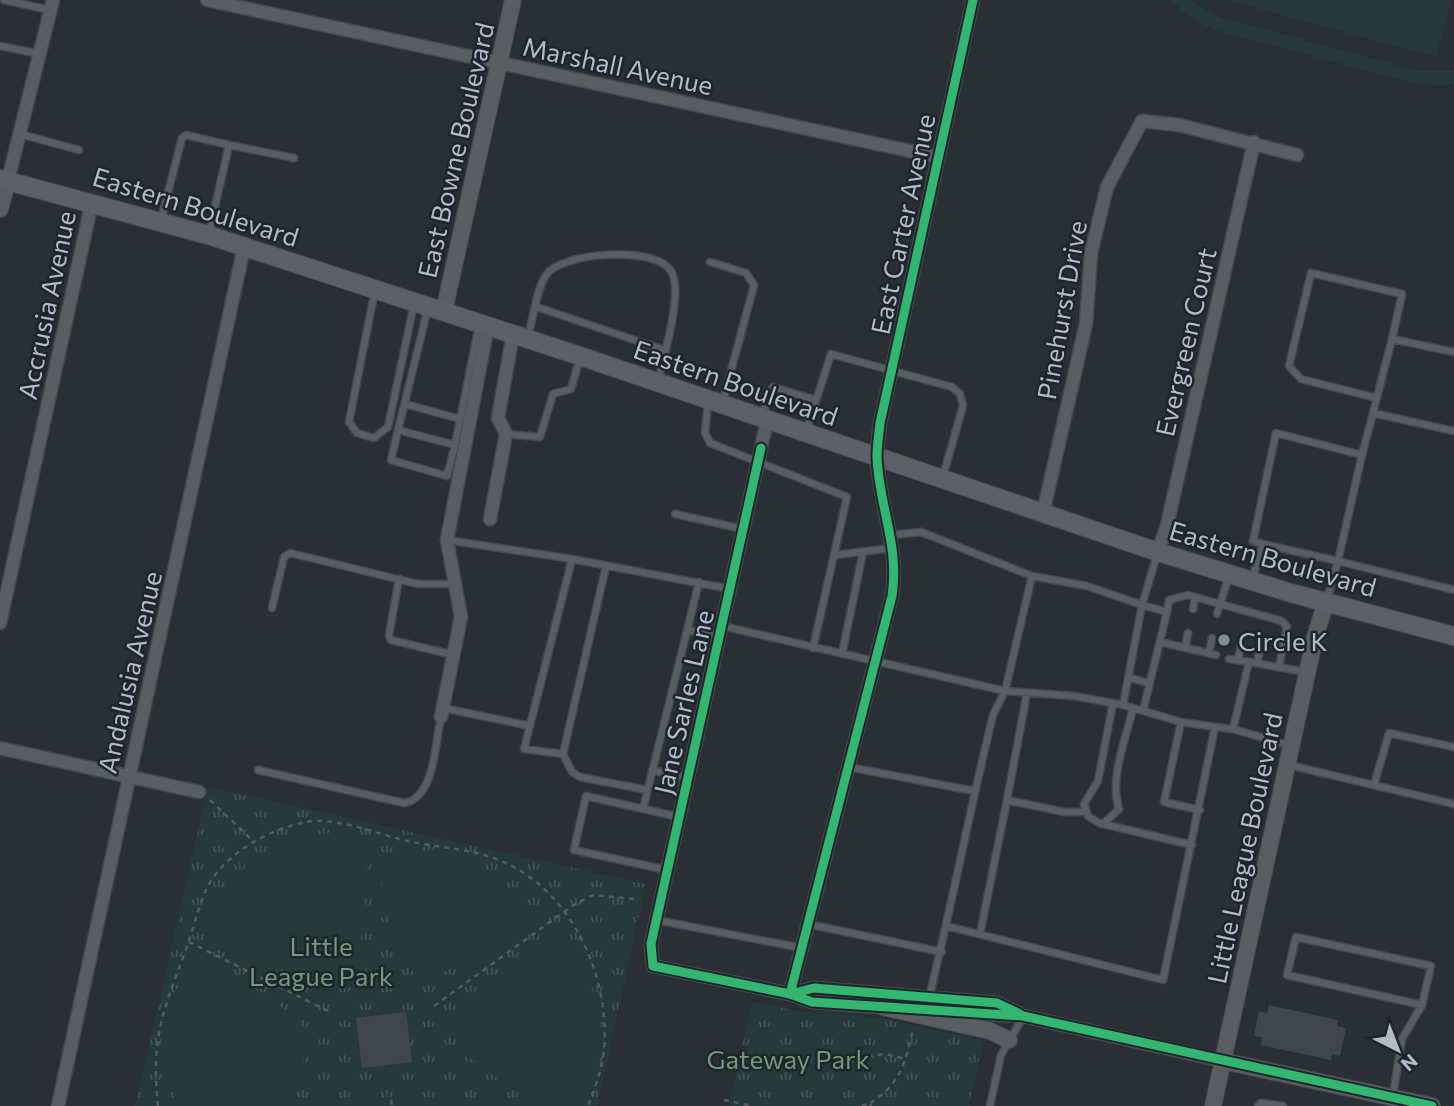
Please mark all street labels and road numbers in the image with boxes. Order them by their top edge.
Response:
street label: East Bowne Boulevard [411,19,499,281]
street label: Marshall Avenue [520,30,716,100]
street label: East Carter Avenue [864,111,940,337]
street label: Eastern Boulevard [89,160,303,252]
street label: Accrusia Avenue [11,208,81,402]
street label: Pinehurst Drive [1030,218,1092,402]
street label: Evergreen Court [1148,245,1222,439]
street label: Eastern Boulevard [630,333,842,431]
street label: Eastern Boulevard [1166,514,1380,602]
street label: Andalusia Avenue [91,568,167,776]
street label: Jane Sarles Lane [647,607,719,797]
street label: Little League Boulevard [1200,710,1288,986]

